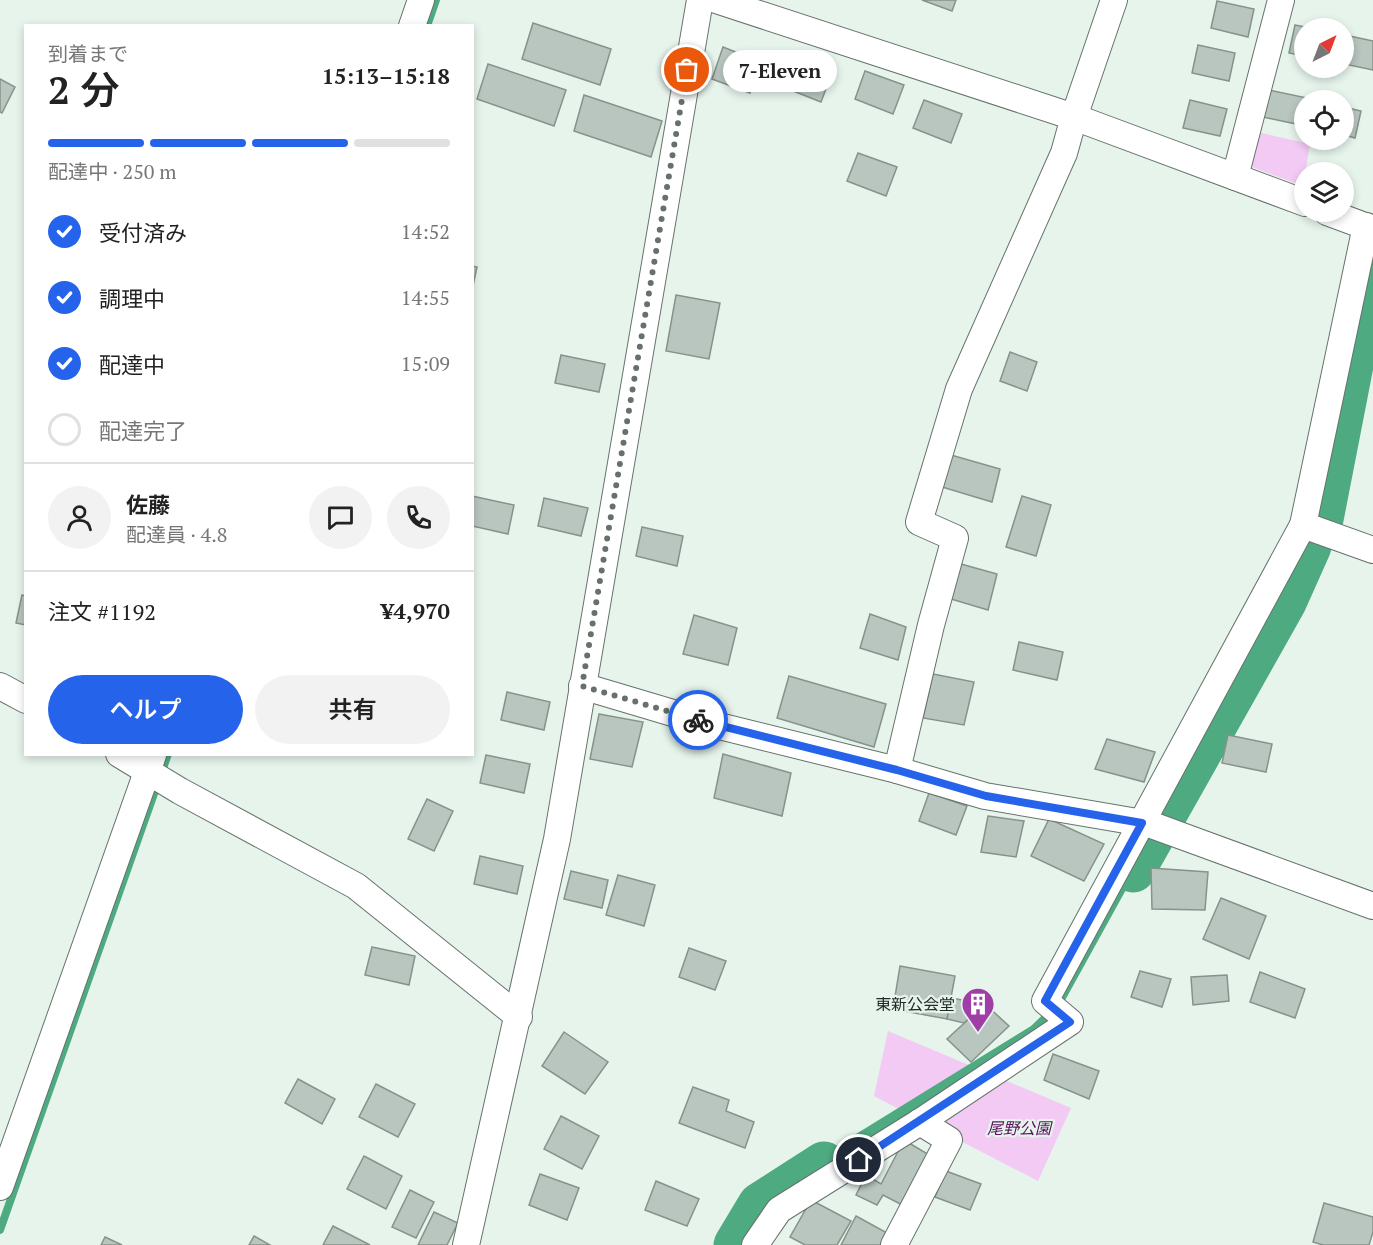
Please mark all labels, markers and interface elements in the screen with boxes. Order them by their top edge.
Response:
north arrow [1294,18,1354,78]
map controls [1294,18,1354,222]
text: 到着まで [48,40,128,67]
pin [661,44,712,95]
callout: 7-Eleven [723,49,837,91]
icon: bag [670,53,703,86]
text: 7-Eleven [739,57,821,84]
text: 15:13–15:18 [322,61,450,90]
text: 2 分 [48,63,120,115]
button: locate [1294,90,1354,150]
text: 配達中 · 250 m [48,158,177,185]
button: layers [1294,162,1354,222]
icon: check [48,215,81,248]
text: 受付済み [99,218,187,247]
text: 14:52 [401,218,450,245]
icon: check [48,281,81,314]
text: 調理中 [99,284,165,313]
text: 14:55 [401,284,450,311]
icon: check [48,347,81,380]
text: 配達中 [99,350,165,379]
text: 15:09 [401,350,450,377]
text: 配達完了 [99,416,187,445]
button: person [48,486,111,549]
button: chat [309,486,372,549]
button: phone [387,486,450,549]
text: 佐藤 [126,490,170,519]
text: 配達員 · 4.8 [126,521,227,548]
text: ¥4,970 [381,596,450,625]
text: 注文 #1192 [48,597,156,626]
button: ヘルプ [48,675,243,744]
button: 共有 [255,675,450,744]
courier [668,690,728,750]
icon: bike [682,704,715,737]
building icon: 東新公会堂 [960,986,996,1033]
place label: 東新公会堂 [875,993,955,1015]
park label: 尾野公園 [987,1117,1053,1139]
pin [833,1134,884,1185]
icon: home [842,1143,875,1176]

